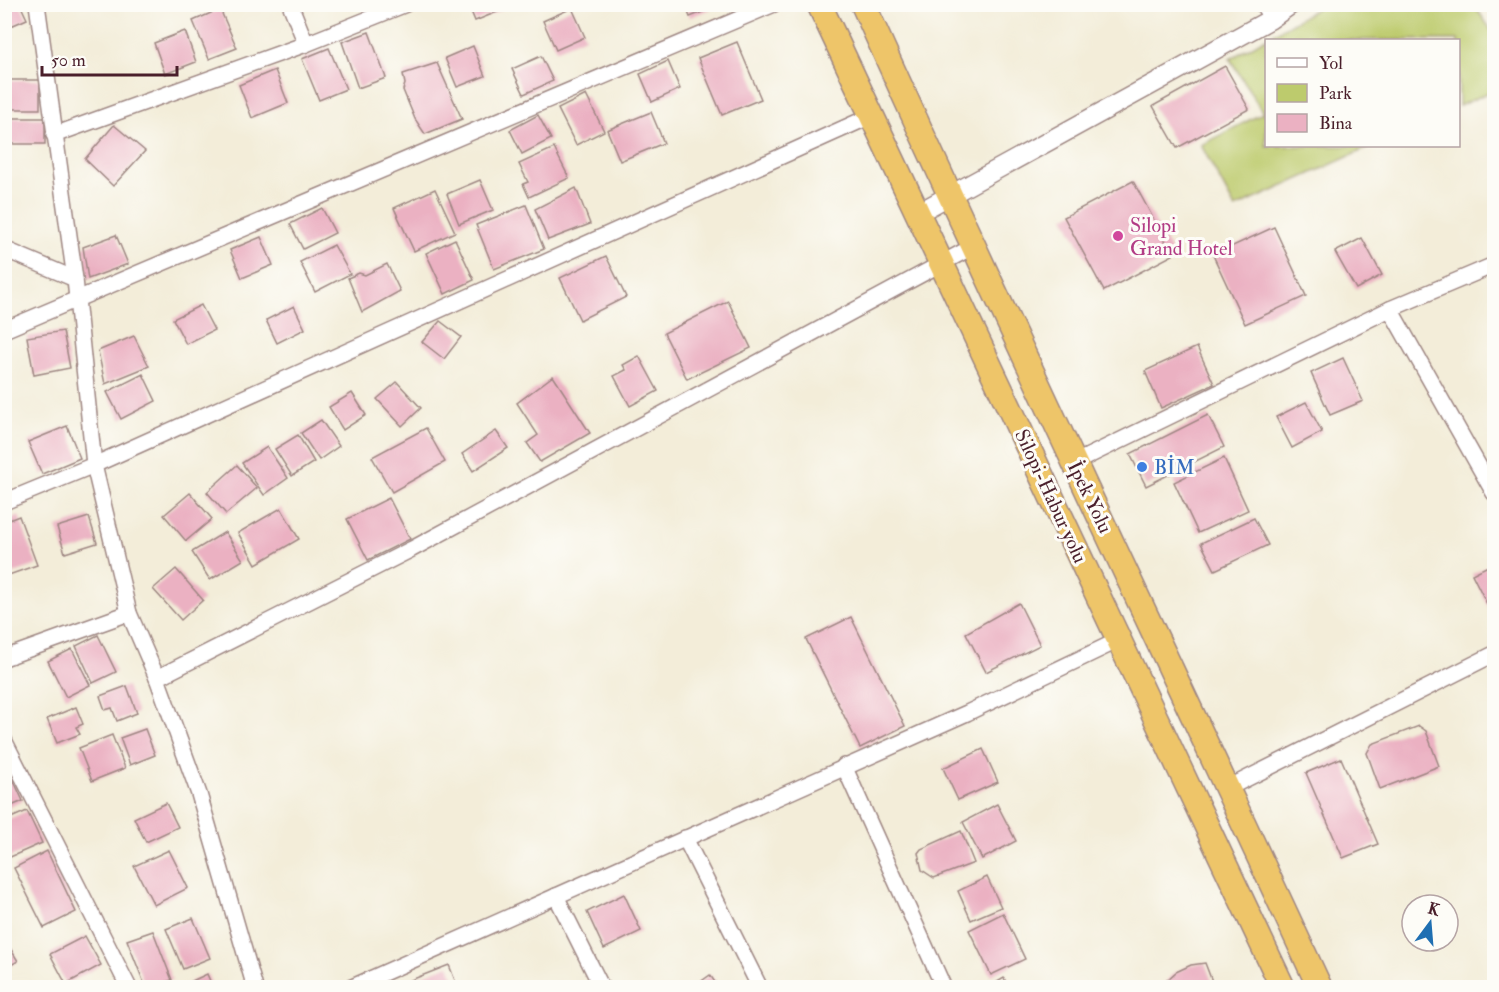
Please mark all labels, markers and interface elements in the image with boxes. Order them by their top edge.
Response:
scale bar [42,39,177,77]
legend [1265,39,1460,147]
text: 50 m [51,49,86,72]
text: Yol [1319,52,1343,75]
text: Park [1319,82,1352,105]
text: Bina [1319,112,1353,135]
place label: Silopi Grand Hotel [1130,213,1233,261]
marker: Silopi Grand Hotel [1111,229,1125,243]
street label: Silopi-Habur yolu [1008,425,1093,567]
place label: BİM [1154,455,1195,480]
street label: İpek Yolu [1061,457,1118,538]
marker: BİM [1135,460,1149,474]
north arrow [1400,893,1460,953]
text: K [1426,898,1443,921]

